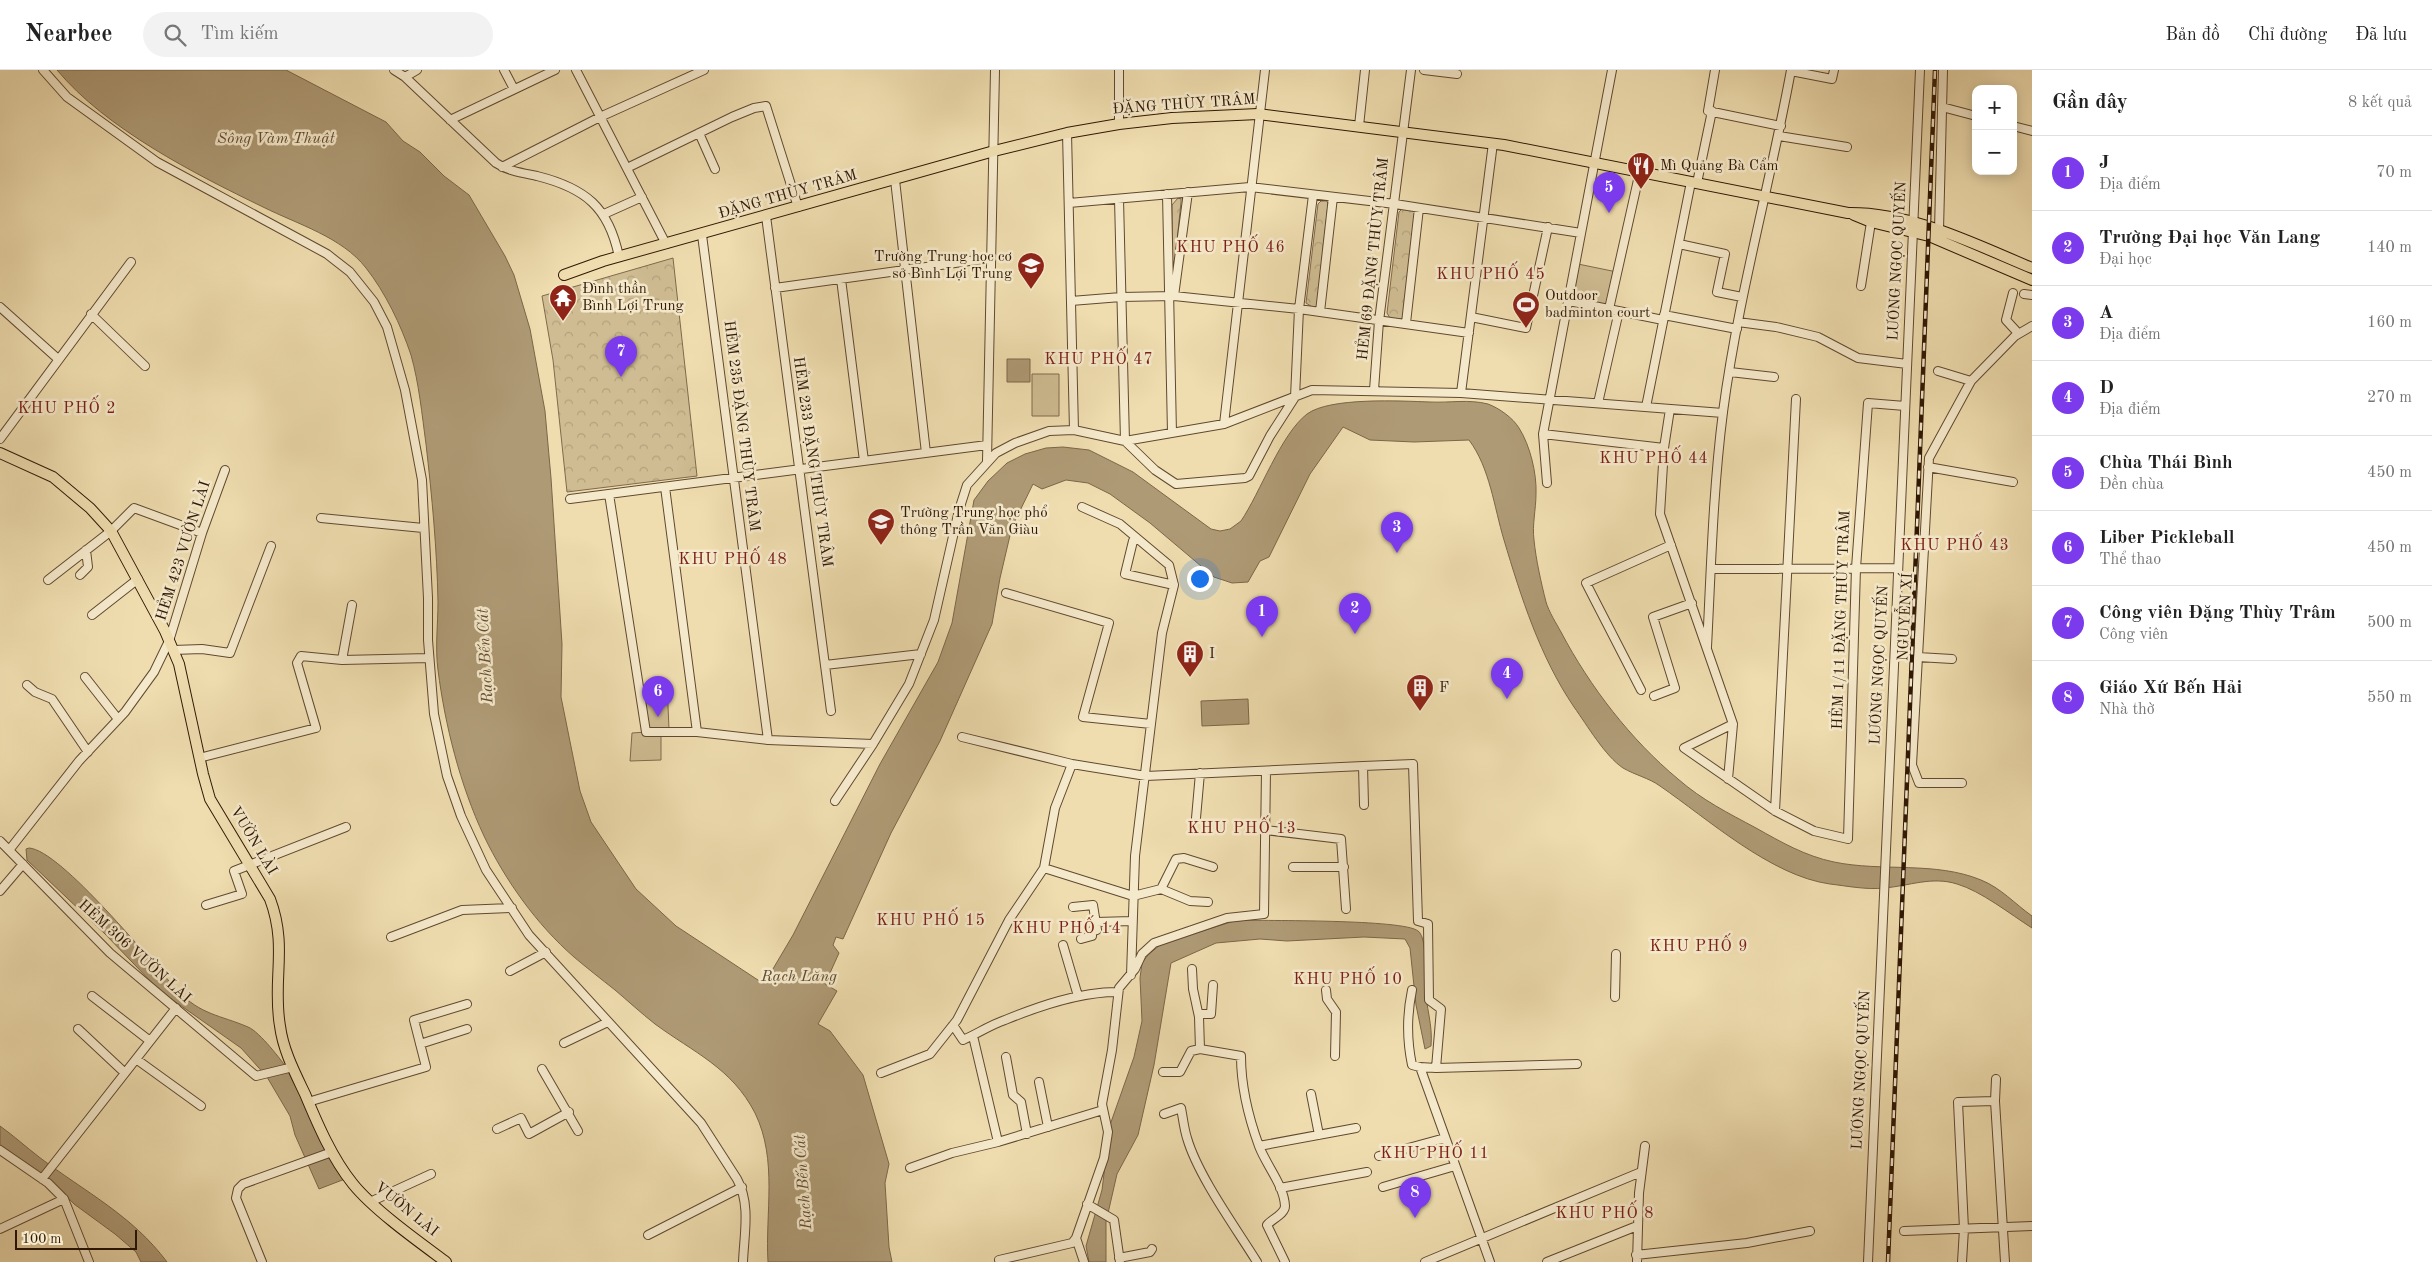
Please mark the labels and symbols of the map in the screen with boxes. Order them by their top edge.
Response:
street label: ĐẶNG THÙY TRÂM [1112,89,1256,117]
water label: Sông Vàm Thuật [217,131,336,147]
restaurant icon: Mì Quảng Bà Cẩm [1626,151,1656,190]
street label: HẺM 69 ĐẶNG THÙY TRÂM [1352,156,1392,361]
place label: Mì Quảng Bà Cẩm [1660,157,1779,174]
street label: ĐẶNG THÙY TRÂM [716,164,859,222]
pin: 5 [1593,172,1625,213]
street label: LƯƠNG NGỌC QUYẾN [1881,180,1910,341]
district label: KHU PHỐ 46 [1176,234,1286,256]
place label: Trường Trung học cơ sở Bình Lợi Trung [874,250,1012,282]
school or university icon: Trường Trung học cơ sở Bình Lợi Trung [1016,251,1046,290]
district label: KHU PHỐ 45 [1436,261,1546,283]
place label: Đình thần Bình Lợi Trung [582,280,684,314]
temple icon: Đình thần Bình Lợi Trung [548,283,578,322]
place label: Outdoor badminton court [1545,289,1650,321]
sports icon: Outdoor badminton court [1511,290,1541,329]
street label: HẺM 235 ĐẶNG THÙY TRÂM [721,319,765,532]
pin: 7 [605,336,637,377]
district label: KHU PHỐ 47 [1044,346,1154,368]
street label: HẺM 233 ĐẶNG THÙY TRÂM [790,355,838,568]
district label: KHU PHỐ 2 [17,395,117,417]
district label: KHU PHỐ 44 [1599,445,1709,467]
street label: HẺM 423 VƯỜN LÀI [151,478,214,623]
place label: Trường Trung học phổ thông Trần Văn Giàu [900,504,1048,538]
school or university icon: Trường Trung học phổ thông Trần Văn Giàu [866,507,896,546]
street label: HẺM 1/11 ĐẶNG THÙY TRÂM [1827,510,1853,730]
pin: 3 [1381,512,1413,553]
district label: KHU PHỐ 43 [1900,532,2010,554]
district label: KHU PHỐ 48 [678,546,788,568]
your location [1187,566,1213,592]
street label: NGUYỄN XÍ [1891,572,1916,661]
street label: LƯƠNG NGỌC QUYẾN [1863,584,1892,745]
pin: 2 [1339,593,1371,634]
pin: 1 [1246,596,1278,637]
water label: Rạch Bến Cát [475,607,497,705]
building icon: I [1175,639,1205,678]
place label: I [1209,647,1215,662]
pin: 4 [1491,658,1523,699]
building icon: F [1405,673,1435,712]
pin: 6 [642,676,674,717]
place label: F [1439,681,1449,696]
street label: VƯỜN LÀI [227,802,283,878]
district label: KHU PHỐ 13 [1187,815,1297,837]
street label: HẺM 306 VƯỜN LÀI [75,895,196,1006]
district label: KHU PHỐ 15 [876,907,986,929]
district label: KHU PHỐ 14 [1012,915,1122,937]
district label: KHU PHỐ 9 [1649,933,1749,955]
district label: KHU PHỐ 10 [1293,966,1403,988]
water label: Rạch Lăng [760,969,837,985]
street label: LƯƠNG NGỌC QUYẾN [1845,989,1874,1150]
water label: Rạch Bến Cát [793,1133,815,1231]
district label: KHU PHỐ 11 [1380,1140,1490,1162]
street label: VƯỜN LÀI [372,1177,443,1240]
pin: 8 [1399,1177,1431,1218]
district label: KHU PHỐ 8 [1555,1200,1655,1222]
scale bar [15,1227,138,1250]

